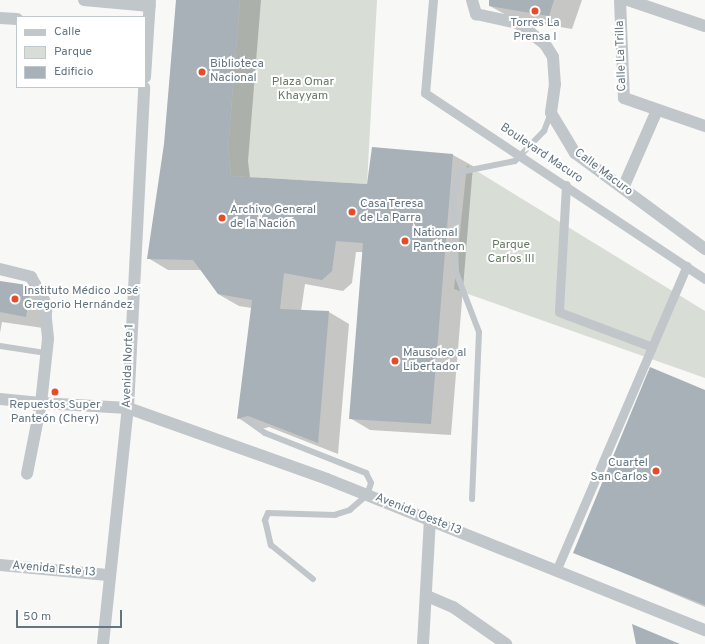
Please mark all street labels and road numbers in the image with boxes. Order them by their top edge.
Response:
street label: Calle La Trilla [614,20,630,92]
street label: Boulevard Macuro [497,121,585,187]
street label: Calle Macuro [571,146,635,200]
street label: Avenida Norte 1 [120,324,138,408]
street label: Avenida Oeste 13 [373,491,463,539]
street label: Avenida Este 13 [12,559,96,581]

